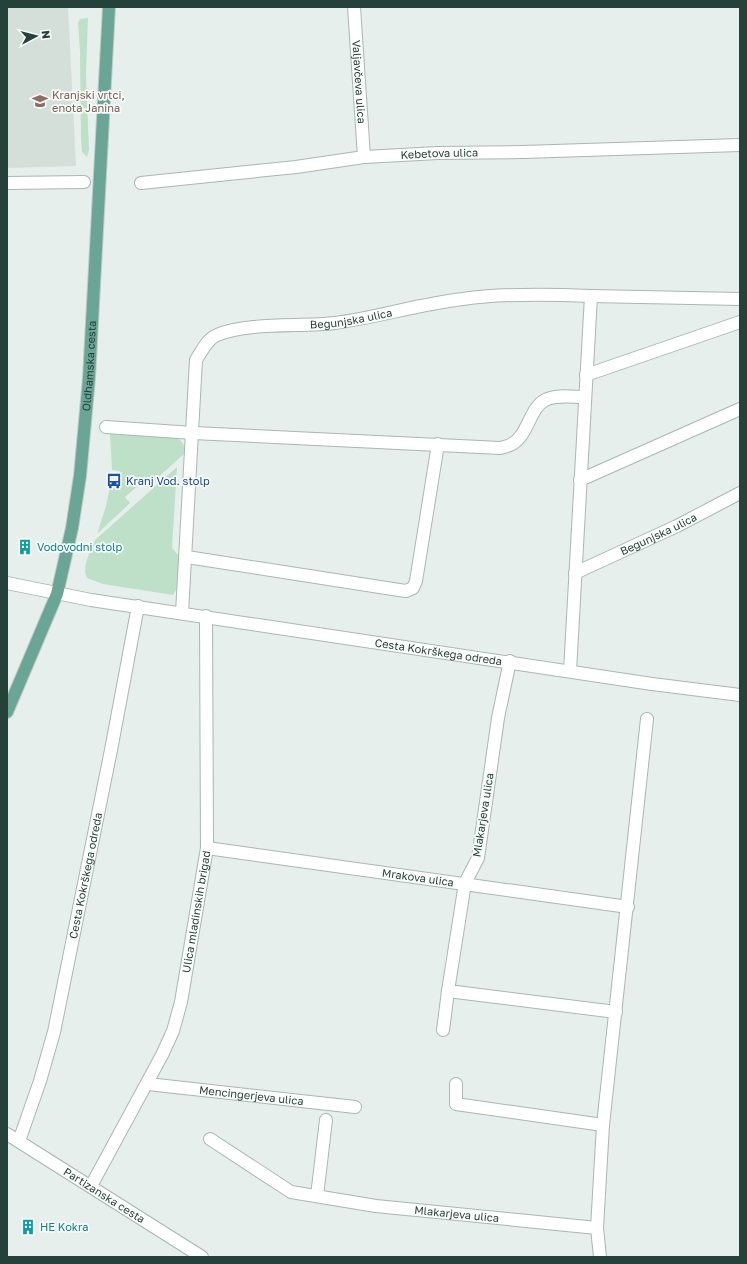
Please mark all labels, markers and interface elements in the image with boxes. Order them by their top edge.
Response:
north arrow [16,16,56,56]
text: N [39,30,53,40]
street label: Valjavčeva ulica [350,40,369,124]
place label: Kranjski vrtci, enota Janina [52,88,125,114]
school or university icon: Kranjski vrtci, enota Janina [31,92,49,110]
street label: Kebetova ulica [400,146,478,161]
street label: Begunjska ulica [310,305,393,331]
street label: Oldhamska cesta [79,320,98,412]
bus stop icon: Kranj Vod. stolp [105,472,123,490]
place label: Kranj Vod. stolp [126,474,210,487]
street label: Begunjska ulica [618,510,699,557]
building icon: Vodovodni stolp [16,538,34,556]
place label: Vodovodni stolp [37,540,123,553]
street label: Cesta Kokrškega odreda [374,636,503,667]
street label: Mlakarjeva ulica [469,772,496,858]
street label: Cesta Kokrškega odreda [66,811,104,940]
street label: Ulica mladinskih brigad [179,850,212,974]
street label: Mrakova ulica [381,866,455,889]
street label: Mencingerjeva ulica [198,1083,304,1107]
street label: Partizanska cesta [61,1164,148,1225]
street label: Mlakarjeva ulica [414,1203,500,1224]
building icon: HE Kokra [19,1218,37,1236]
place label: HE Kokra [40,1220,88,1233]

